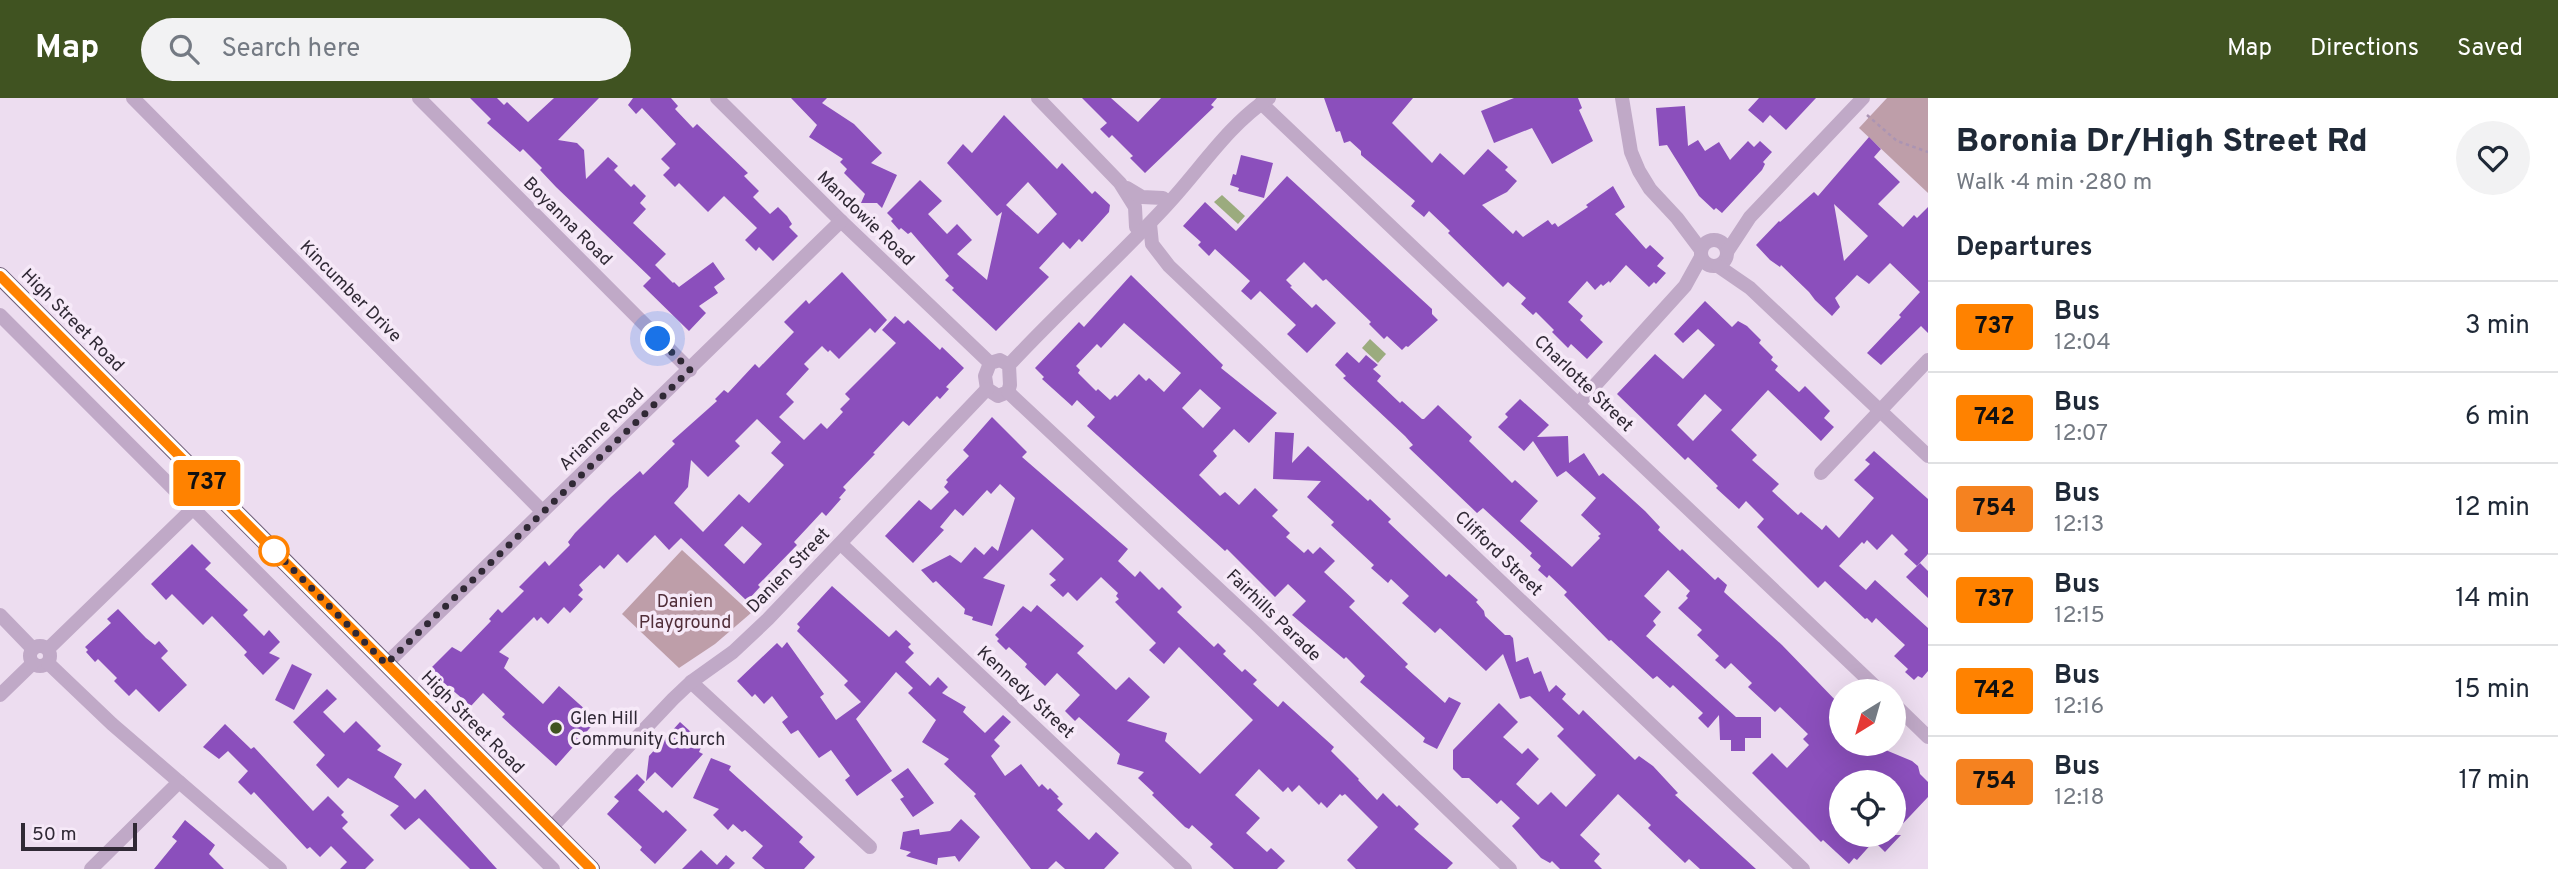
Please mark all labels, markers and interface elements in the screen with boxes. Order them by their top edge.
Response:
search box [141,18,631,81]
text: Map [35,28,99,70]
icon: search [165,30,203,68]
text: Search here [221,33,360,66]
text: Map [2227,34,2272,64]
text: Directions [2310,34,2419,64]
text: Saved [2457,34,2523,64]
button: heart [2456,121,2530,195]
text: Boronia Dr/High Street Rd [1956,122,2368,164]
street label: Mandowie Road [811,167,919,271]
text: Walk · 4 min · 280 m [1956,169,2152,198]
street label: Boyanna Road [518,173,616,271]
text: Departures [1956,232,2093,265]
street label: Kincumber Drive [294,236,406,348]
street label: High Street Road [15,264,129,378]
text: Bus [2054,296,2100,329]
text: 3 min [2465,310,2530,343]
text: 737 [1975,312,2014,342]
your location [640,321,675,356]
text: 12:04 [2054,329,2111,358]
street label: Charlotte Street [1528,331,1638,437]
street label: Arianne Road [555,384,650,476]
text: Bus [2054,387,2100,420]
text: 6 min [2465,401,2530,434]
text: 742 [1974,403,2015,433]
text: 12:07 [2054,420,2108,449]
line badge: 737 [167,460,247,506]
text: 737 [187,468,227,498]
text: Bus [2054,478,2100,511]
text: 12 min [2455,492,2530,525]
text: 754 [1973,494,2016,524]
street label: Clifford Street [1449,506,1547,602]
text: 12:13 [2054,511,2104,540]
street label: Danien Street [743,523,836,619]
unlabelled marker [259,536,289,566]
street label: Fairhills Parade [1221,565,1325,667]
text: Bus [2054,569,2100,602]
text: 14 min [2455,583,2530,616]
text: 737 [1975,585,2014,615]
park label: Danien Playground [639,591,731,635]
text: 12:15 [2054,602,2105,631]
street label: Kennedy Street [971,642,1079,744]
text: Bus [2054,660,2100,693]
street label: High Street Road [415,666,529,780]
text: 15 min [2455,674,2530,707]
text: 742 [1974,676,2015,706]
north arrow [1829,679,1906,756]
map controls [1829,679,1906,847]
text: 12:16 [2054,693,2104,722]
place label: Glen Hill Community Church [570,708,725,752]
marker: Glen Hill Community Church [548,720,564,736]
text: Bus [2054,751,2100,784]
text: 17 min [2458,765,2530,798]
text: 754 [1973,767,2016,797]
button: locate [1829,770,1906,847]
text: 12:18 [2054,784,2104,813]
scale bar [21,820,136,852]
text: 50 m [32,823,77,847]

